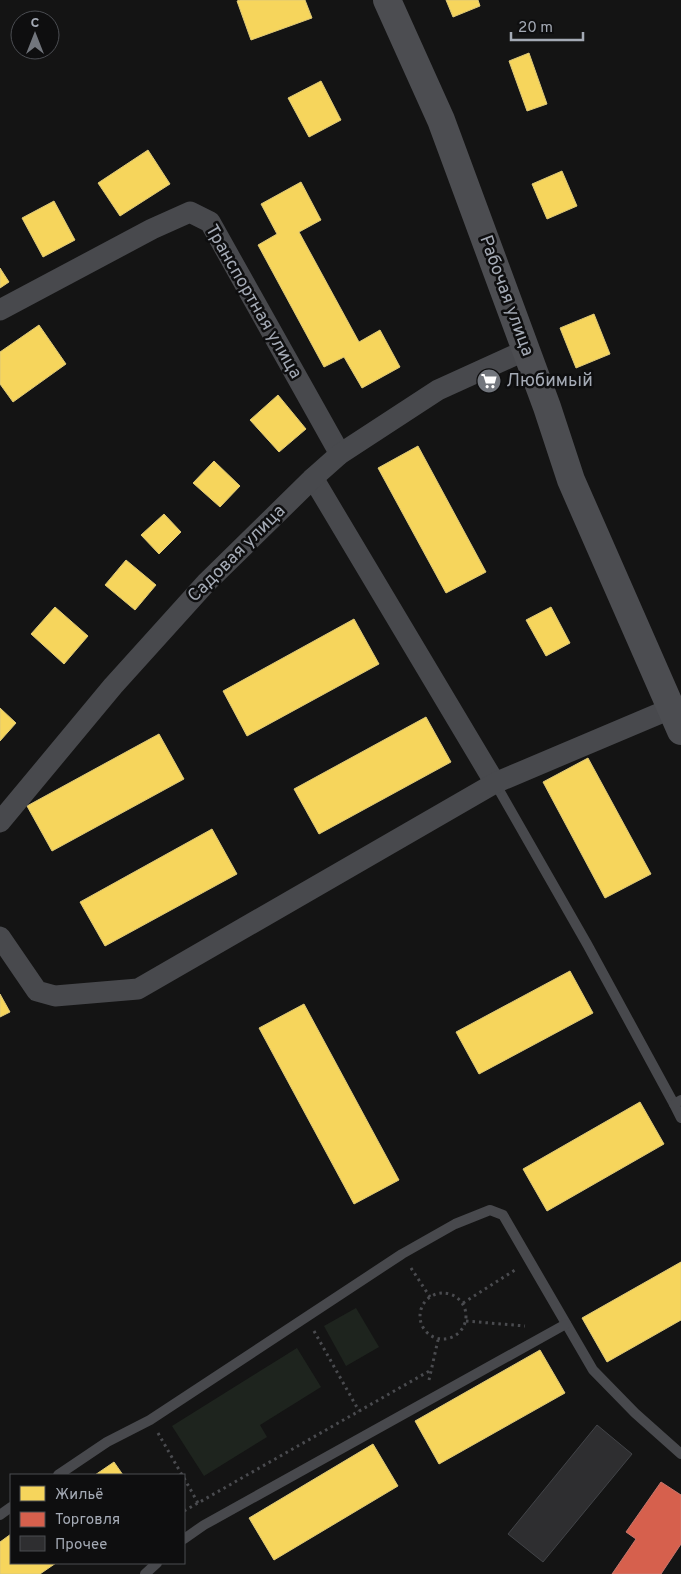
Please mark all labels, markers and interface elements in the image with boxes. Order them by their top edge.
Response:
north arrow [10,10,60,60]
scale bar [511,10,584,42]
text: С [31,15,40,32]
text: 20 m [518,19,553,38]
street label: Транспортная улица [199,221,307,383]
street label: Рабочая улица [473,232,539,360]
supermarket icon: Любимый [476,368,502,394]
place label: Любимый [506,370,593,393]
street label: Садовая улица [183,500,291,608]
legend [10,1474,185,1564]
text: Жильё [55,1486,103,1505]
text: Торговля [55,1511,120,1530]
text: Прочее [55,1536,107,1555]

